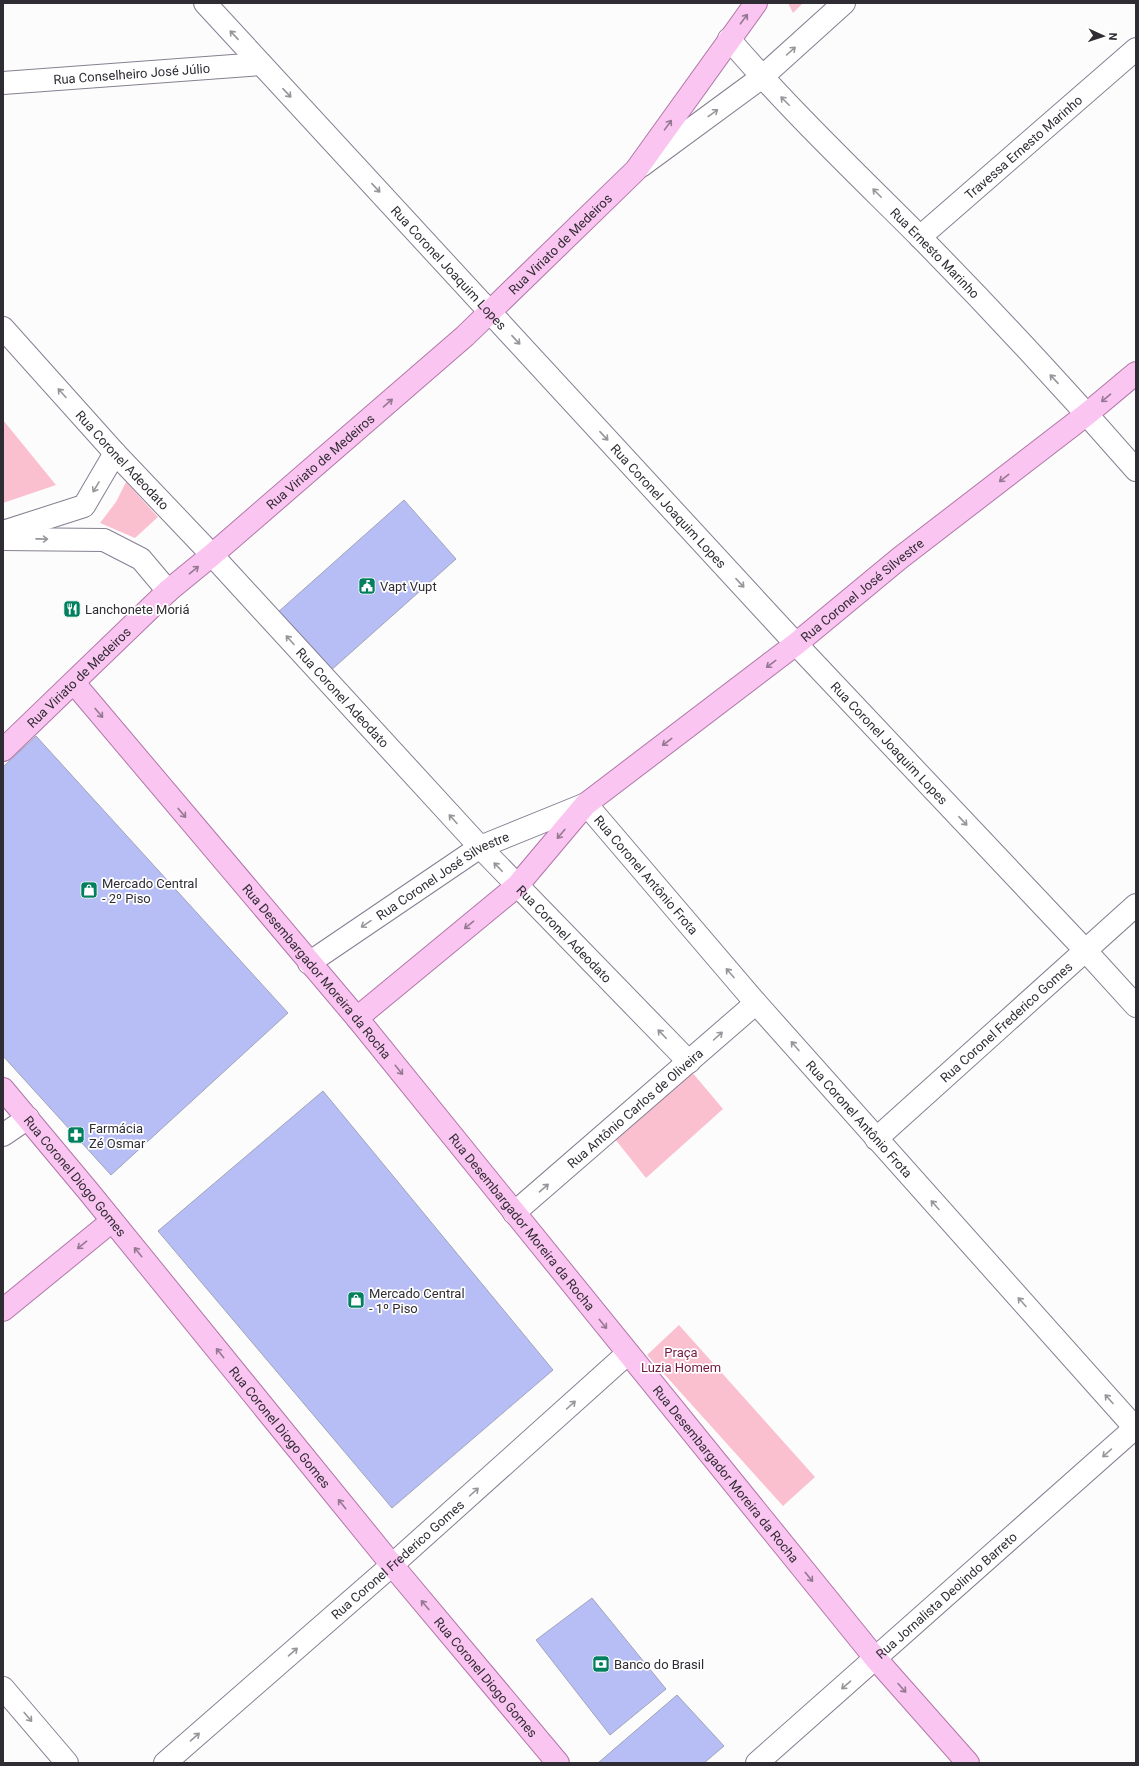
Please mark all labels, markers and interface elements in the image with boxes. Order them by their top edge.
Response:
one-way arrow [740,14,749,25]
north arrow [1083,16,1123,56]
one-way arrow [230,30,239,40]
text: N [1106,32,1119,41]
one-way arrow [785,47,795,56]
street label: Rua Conselheiro José Júlio [53,60,211,87]
one-way arrow [283,87,292,98]
street label: Travessa Ernesto Marinho [962,92,1085,202]
one-way arrow [780,96,790,106]
one-way arrow [707,109,718,118]
one-way arrow [664,119,673,130]
one-way arrow [371,183,380,193]
one-way arrow [872,188,882,198]
street label: Rua Viriato de Medeiros [505,190,615,297]
street label: Rua Coronel Joaquim Lopes [388,203,510,333]
street label: Rua Ernesto Marinho [887,205,983,301]
one-way arrow [512,335,521,345]
one-way arrow [1049,374,1058,384]
one-way arrow [57,388,66,399]
one-way arrow [1101,393,1111,402]
one-way arrow [383,398,393,407]
street label: Rua Coronel Adeodato [73,407,172,513]
street label: Rua Viriato de Medeiros [263,410,377,512]
one-way arrow [600,431,609,441]
street label: Rua Coronel Joaquim Lopes [608,441,730,571]
one-way arrow [998,474,1009,482]
one-way arrow [91,481,99,493]
street label: Rua Coronel José Silvestre [798,535,927,645]
one-way arrow [35,536,48,543]
one-way arrow [189,565,200,574]
public building icon: Vapt Vupt [357,576,377,596]
one-way arrow [735,578,744,588]
place label: Vapt Vupt [380,579,437,594]
restaurant icon: Lanchonete Moriá [62,599,82,619]
place label: Lanchonete Moriá [85,602,189,617]
street label: Rua Viriato de Medeiros [24,624,134,730]
one-way arrow [285,635,295,645]
street label: Rua Coronel Adeodato [293,645,392,750]
one-way arrow [765,659,776,668]
street label: Rua Coronel Joaquim Lopes [828,679,951,808]
one-way arrow [94,708,103,719]
one-way arrow [662,738,673,747]
one-way arrow [178,807,187,818]
street label: Rua Coronel Antônio Frota [591,812,701,937]
one-way arrow [449,814,458,824]
one-way arrow [958,816,968,826]
street label: Rua Coronel José Silvestre [373,829,511,923]
one-way arrow [557,829,566,839]
one-way arrow [493,862,503,872]
place label: Mercado Central - 2º Piso [102,876,198,906]
shop icon: Mercado Central - 2º Piso [79,880,99,900]
street label: Rua Desembargador Moreira da Rocha [240,881,394,1062]
street label: Rua Coronel Adeodato [514,882,615,986]
one-way arrow [361,920,372,928]
one-way arrow [464,921,475,930]
street label: Rua Coronel Frederico Gomes [937,958,1075,1085]
one-way arrow [726,968,735,978]
one-way arrow [657,1029,667,1039]
one-way arrow [713,1031,723,1041]
one-way arrow [790,1041,799,1052]
street label: Rua Antônio Carlos de Oliveira [564,1045,706,1171]
street label: Rua Coronel Antônio Frota [803,1057,916,1181]
one-way arrow [394,1065,403,1076]
street label: Rua Coronel Diogo Gomes [21,1113,130,1239]
place label: Farmácia Zé Osmar [89,1121,146,1151]
pharmacy icon: Farmácia Zé Osmar [66,1125,86,1145]
street label: Rua Desembargador Moreira da Rocha [446,1131,598,1313]
one-way arrow [538,1183,549,1192]
one-way arrow [931,1200,940,1210]
one-way arrow [77,1241,88,1250]
one-way arrow [133,1247,142,1258]
place label: Mercado Central - 1º Piso [369,1286,465,1316]
shop icon: Mercado Central - 1º Piso [346,1290,366,1310]
one-way arrow [1017,1297,1027,1307]
one-way arrow [599,1319,608,1330]
park label: Praça Luzia Homem [641,1345,721,1375]
one-way arrow [215,1348,224,1359]
street label: Rua Coronel Diogo Gomes [226,1363,334,1491]
street label: Rua Desembargador Moreira da Rocha [650,1382,802,1565]
one-way arrow [1104,1394,1113,1404]
one-way arrow [566,1400,576,1410]
one-way arrow [1102,1448,1112,1457]
one-way arrow [469,1487,479,1496]
street label: Rua Coronel Frederico Gomes [328,1496,467,1622]
one-way arrow [338,1499,347,1510]
street label: Rua Jornalista Deolindo Barreto [873,1529,1020,1662]
one-way arrow [805,1572,813,1583]
one-way arrow [420,1599,429,1610]
street label: Rua Coronel Diogo Gomes [431,1614,541,1740]
one-way arrow [287,1648,297,1657]
bank icon: Banco do Brasil [591,1654,611,1674]
place label: Banco do Brasil [614,1657,704,1672]
one-way arrow [841,1680,852,1689]
one-way arrow [897,1683,906,1693]
one-way arrow [24,1712,33,1723]
one-way arrow [189,1733,200,1742]

